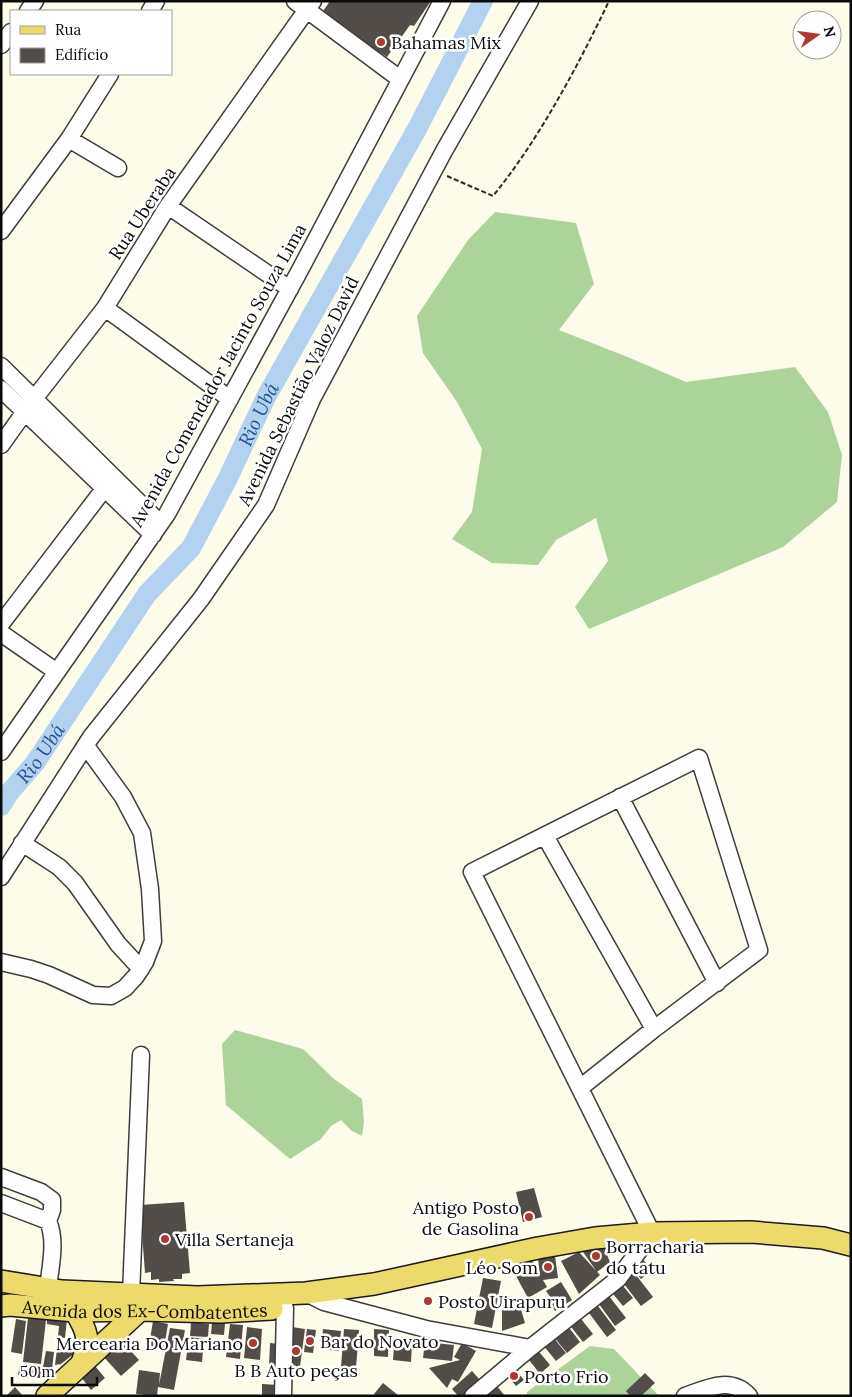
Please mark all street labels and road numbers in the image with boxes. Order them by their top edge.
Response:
street label: Rua Uberaba [103,162,181,264]
street label: Avenida Comendador Jacinto Souza Lima [124,219,311,531]
street label: Avenida Sebastião Valoz David [232,272,364,510]
street label: Avenida dos Ex-Combatentes [20,1295,268,1324]

